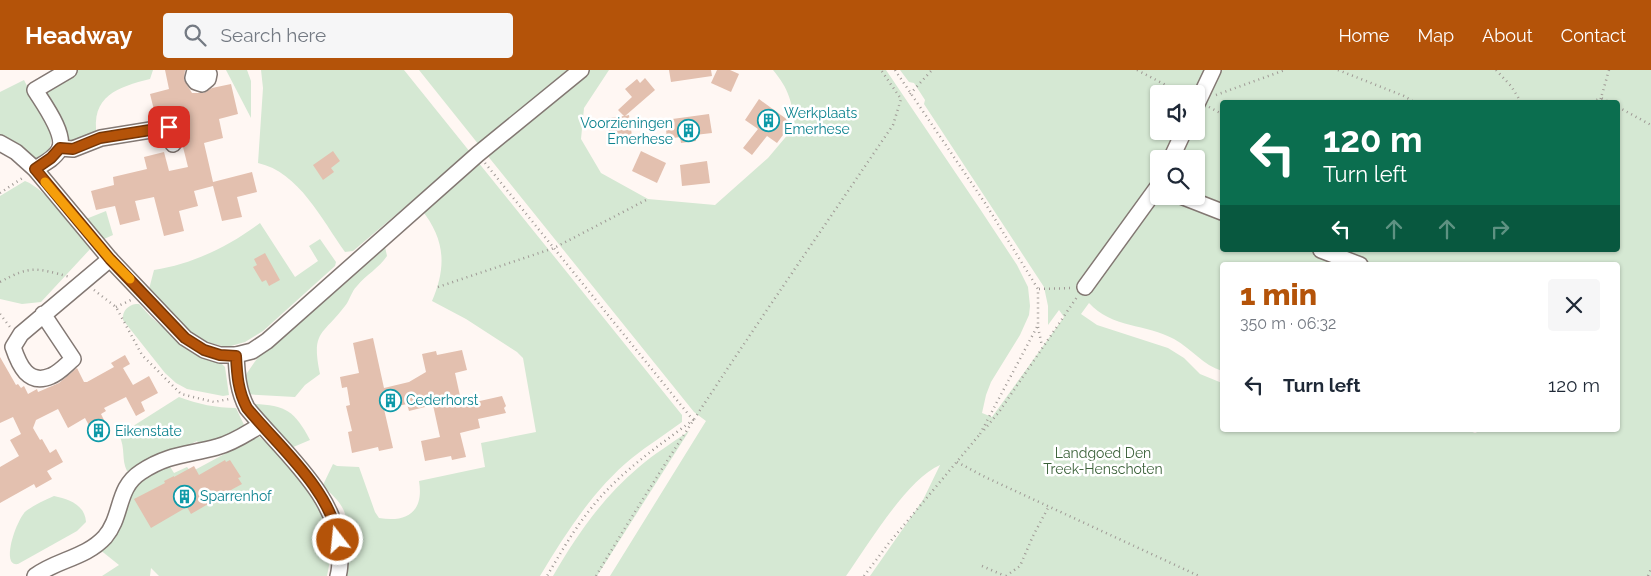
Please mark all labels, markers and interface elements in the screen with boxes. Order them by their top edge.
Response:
search box [163,13,513,58]
text: Headway [25,21,133,50]
icon: search [181,21,209,49]
text: Search here [221,24,326,46]
text: Home [1338,25,1389,46]
text: Map [1417,25,1454,46]
text: About [1482,25,1533,46]
text: Contact [1561,25,1626,46]
map controls [1150,85,1205,205]
button: sound [1150,85,1205,140]
place label: Werkplaats Emerhese [784,105,858,137]
pin [148,106,190,148]
building icon: Werkplaats Emerhese [756,109,780,133]
icon: arrive [155,113,183,141]
place label: Voorzieningen Emerhese [580,115,673,147]
building icon: Voorzieningen Emerhese [677,119,701,143]
text: 120 m [1323,119,1423,160]
icon: left [1240,120,1305,185]
button: search [1150,150,1205,205]
text: Turn left [1323,161,1407,187]
icon: left [1327,215,1355,243]
icon: ahead [1380,215,1408,243]
icon: ahead [1433,215,1461,243]
icon: right [1486,215,1514,243]
text: 1 min [1240,277,1317,312]
button: close [1548,279,1600,331]
text: 350 m · 06:32 [1240,314,1336,333]
icon: left [1240,371,1268,399]
text: Turn left [1283,374,1360,396]
text: 120 m [1548,374,1600,396]
building icon: Cederhorst [378,388,402,412]
place label: Cederhorst [406,392,479,408]
building icon: Eikenstate [87,419,111,443]
place label: Eikenstate [115,423,182,439]
park label: Landgoed Den Treek-Henschoten [1043,445,1163,477]
building icon: Sparrenhof [172,484,196,508]
place label: Sparrenhof [200,488,273,504]
position arrow [311,513,363,565]

